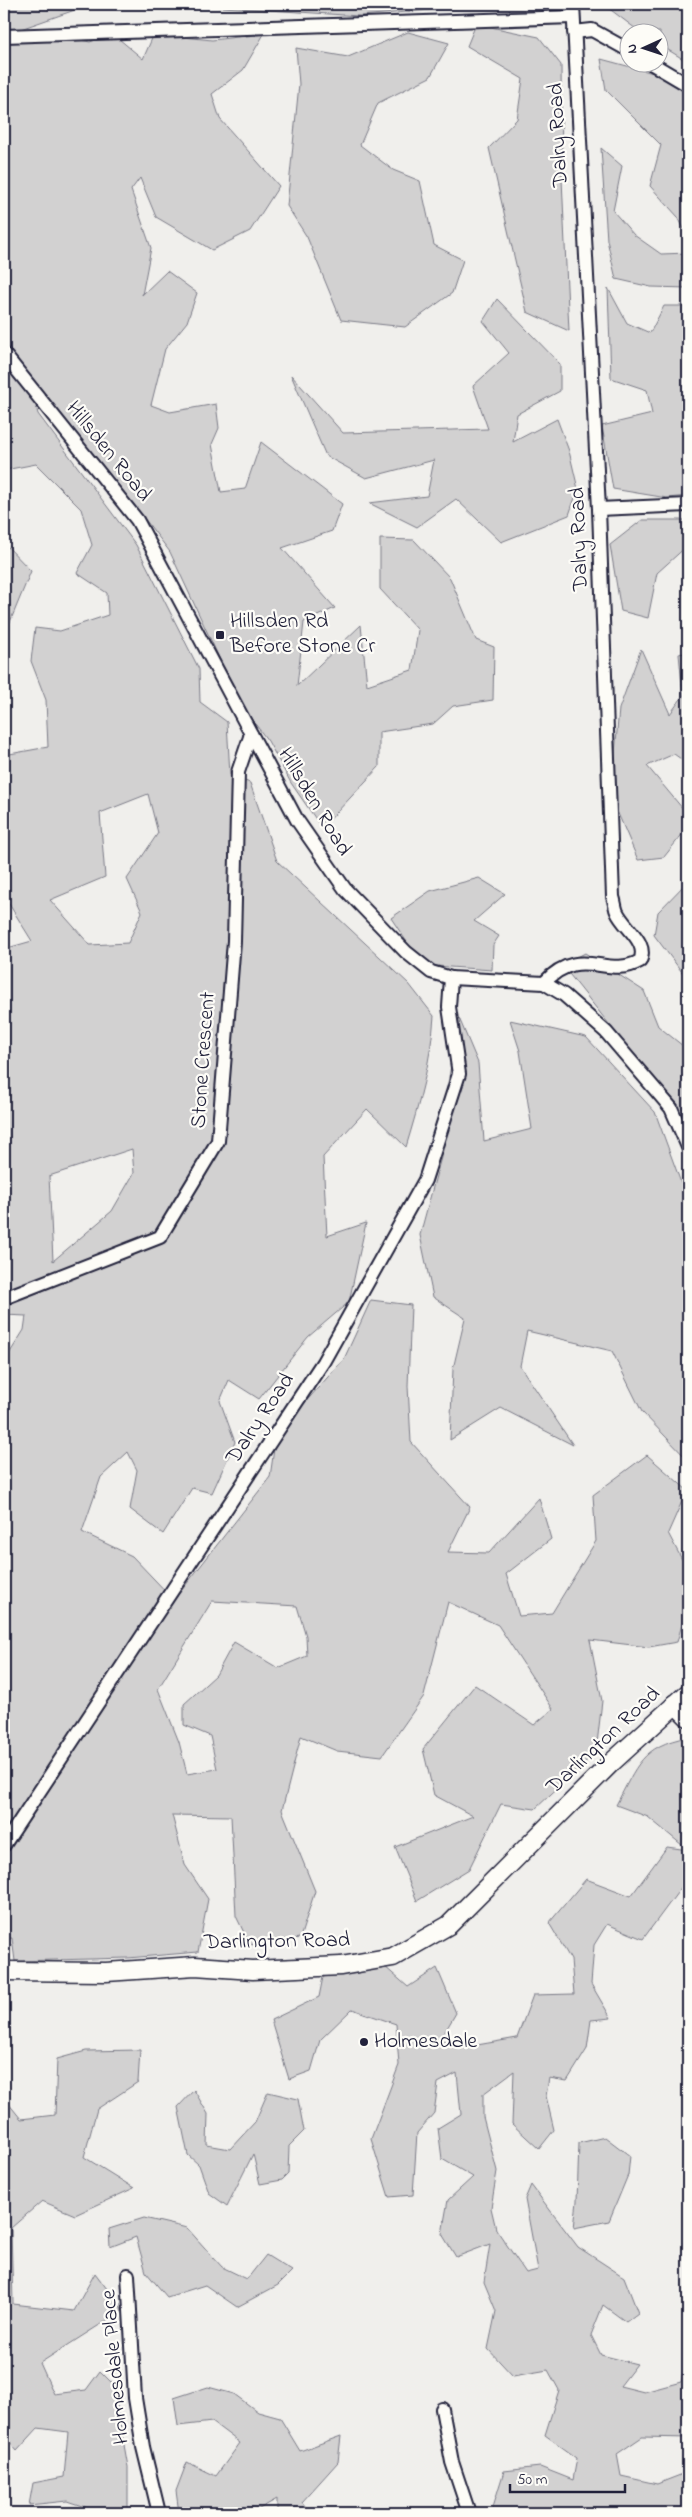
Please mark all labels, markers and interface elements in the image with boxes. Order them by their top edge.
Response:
north arrow [620,22,670,72]
text: N [622,43,643,54]
street label: Dalry Road [540,82,579,189]
street label: Hillsden Road [57,395,159,509]
street label: Dalry Road [562,486,599,593]
place label: Hillsden Rd Before Stone Cr [229,606,375,663]
marker: Hillsden Rd Before Stone Cr [214,629,226,641]
street label: Hillsden Road [269,742,359,862]
street label: Stone Crescent [183,990,225,1129]
street label: Dalry Road [218,1367,304,1473]
street label: Darlington Road [539,1679,669,1804]
street label: Darlington Road [203,1925,350,1960]
place label: Holmesdale [374,2026,477,2058]
marker: Holmesdale [358,2036,370,2048]
street label: Holmesdale Place [93,2288,139,2446]
scale bar [510,2462,624,2494]
text: 50 m [517,2469,548,2491]

